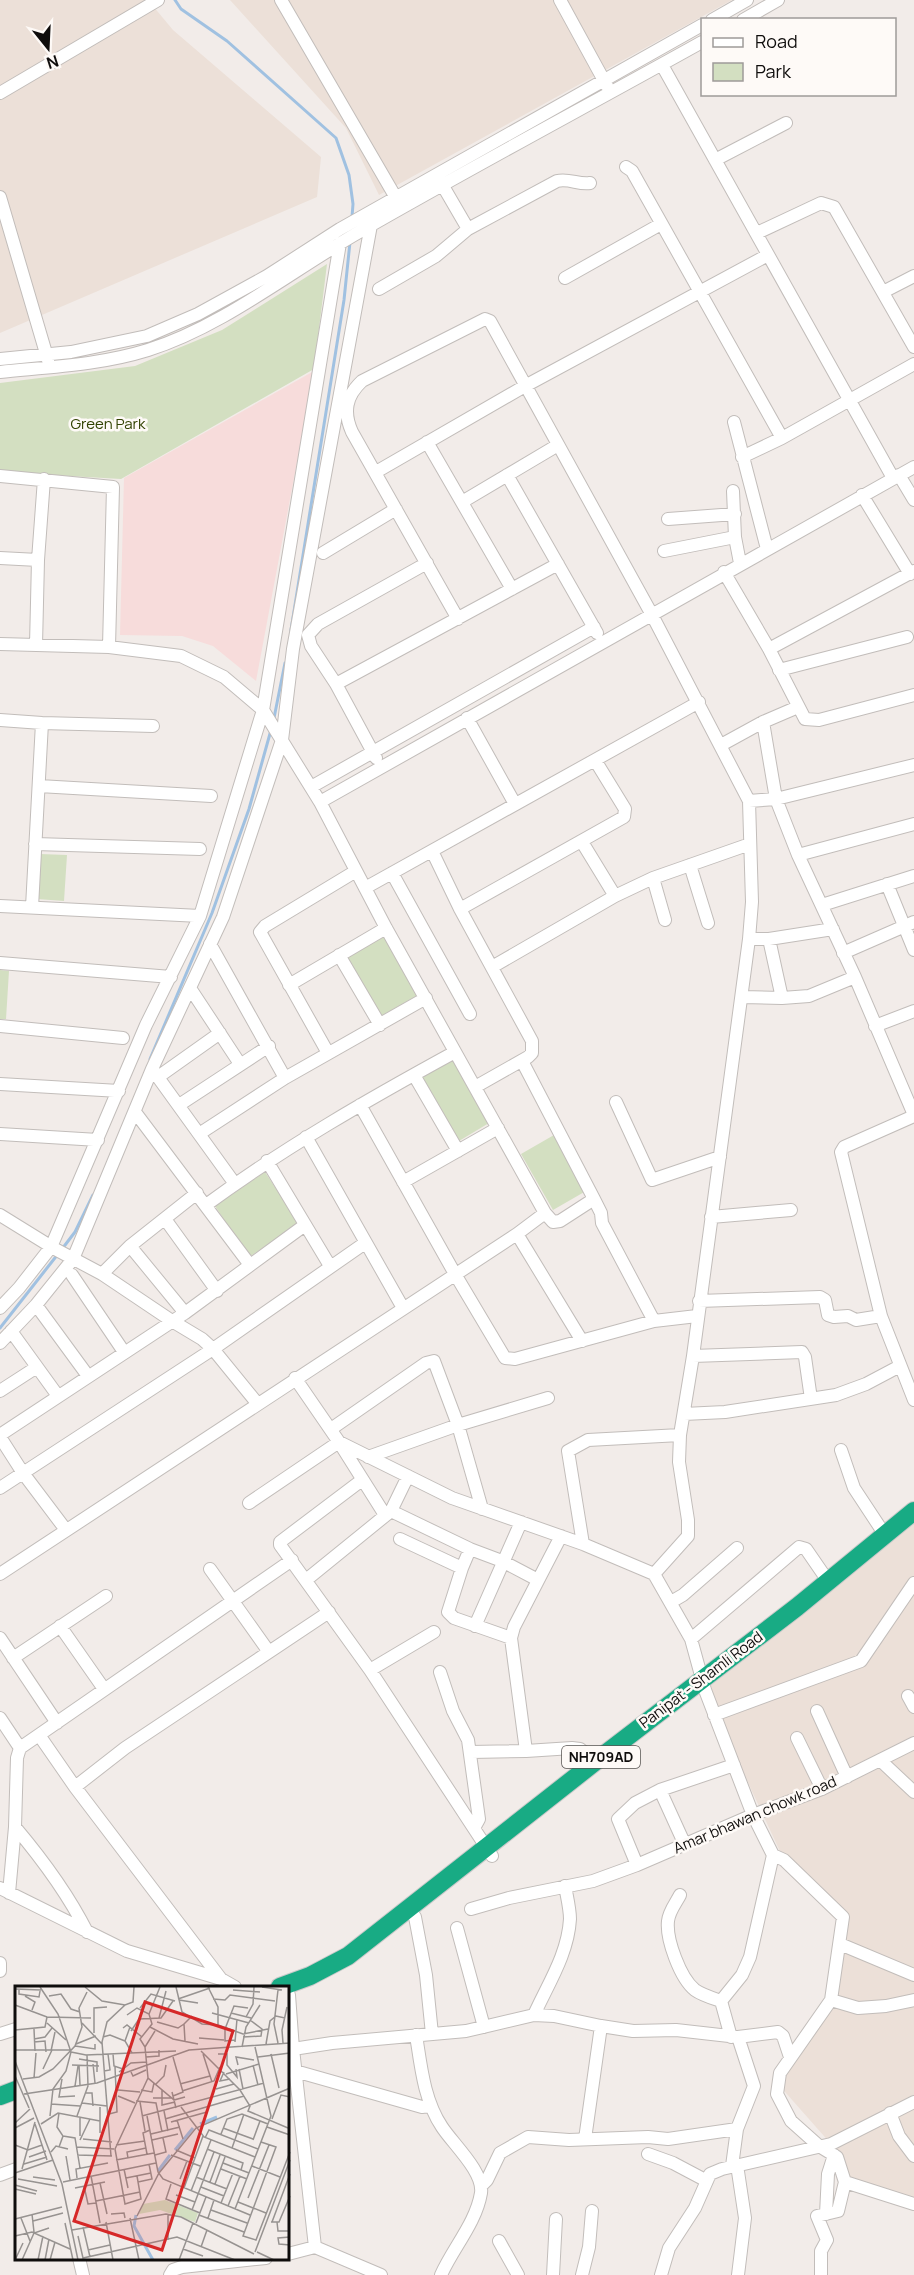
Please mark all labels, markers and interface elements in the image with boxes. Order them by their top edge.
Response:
north arrow [18,18,78,78]
legend [701,18,896,96]
text: Road [755,29,798,53]
text: N [44,50,62,75]
text: Park [755,59,792,83]
park label: Green Park [71,413,146,434]
street label: Panipat - Shamli Road [635,1626,767,1733]
road number: NH709AD [562,1746,640,1768]
street label: Amar bhawan chowk road [670,1771,840,1858]
inset map [15,1986,290,2260]

